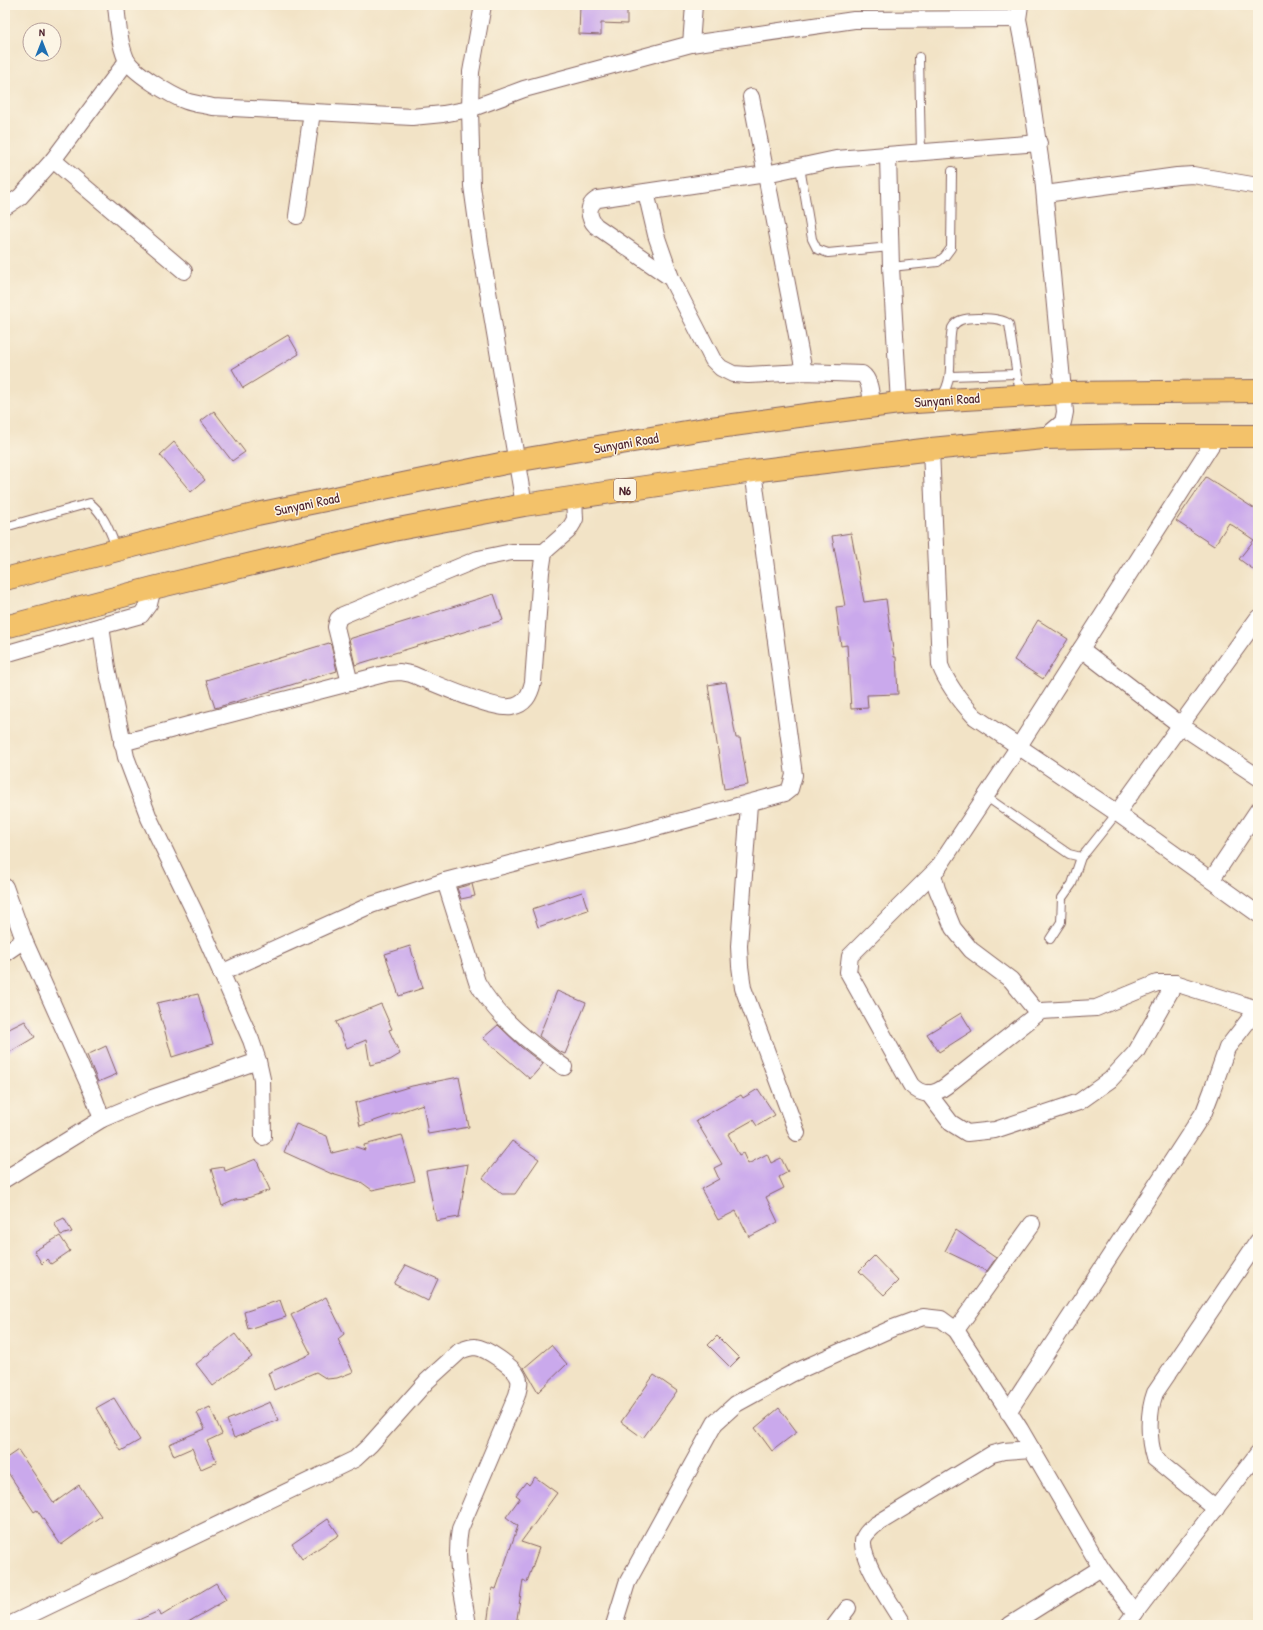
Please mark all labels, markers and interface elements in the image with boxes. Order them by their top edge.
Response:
north arrow [22,22,62,62]
text: N [39,25,45,39]
street label: Sunyani Road [914,388,981,412]
street label: Sunyani Road [592,427,660,459]
road number: N6 [614,479,636,501]
street label: Sunyani Road [273,487,342,521]

